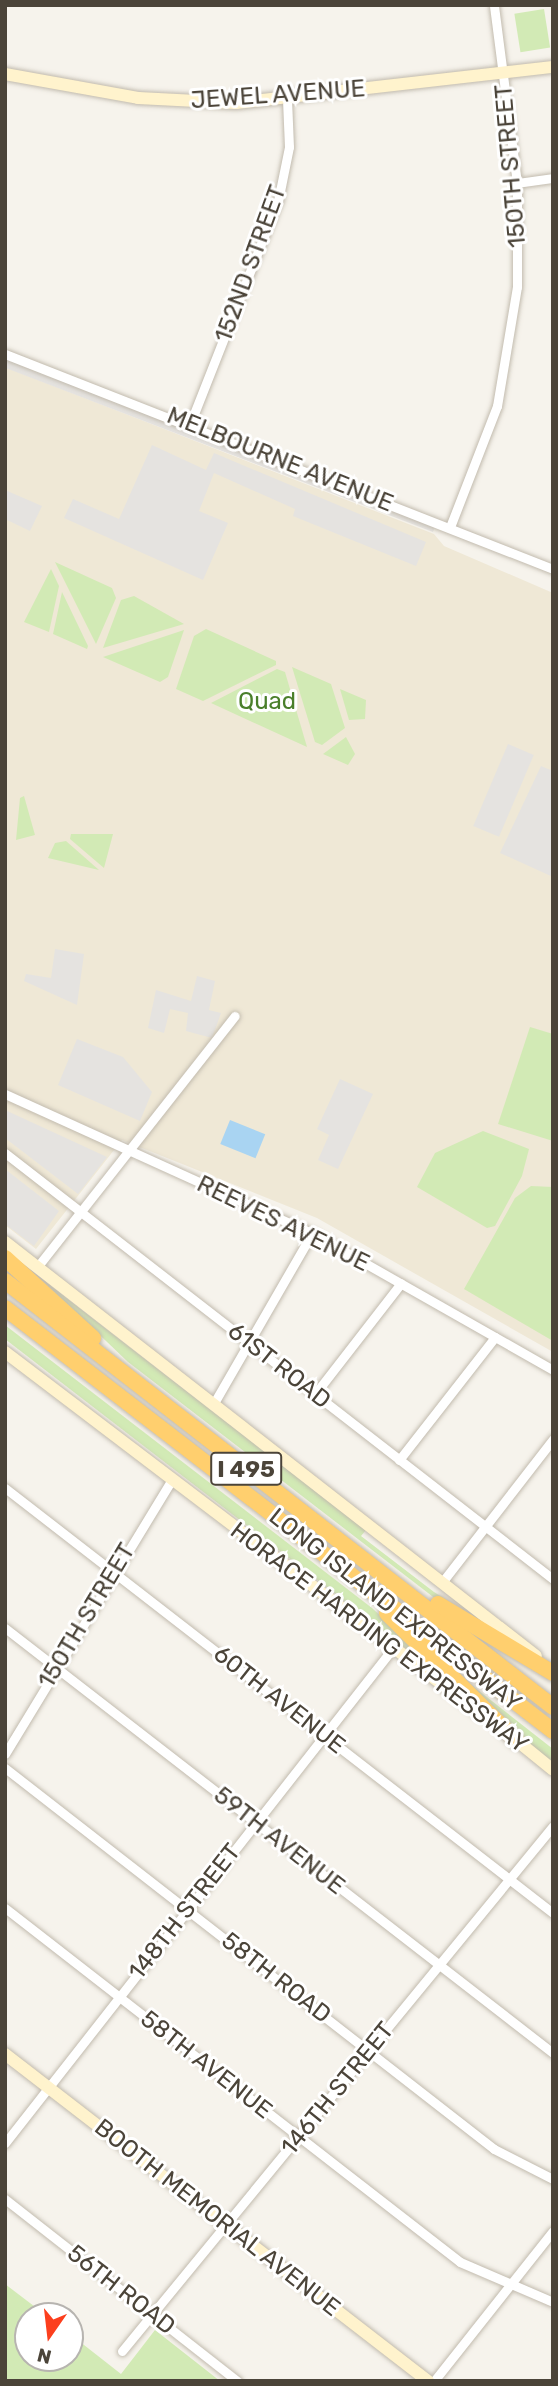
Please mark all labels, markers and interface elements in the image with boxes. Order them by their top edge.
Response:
street label: JEWEL AVENUE [189,74,367,116]
street label: 150TH STREET [490,83,532,249]
street label: 152ND STREET [209,182,293,346]
street label: MELBOURNE AVENUE [162,401,398,519]
park label: Quad [238,688,296,716]
street label: REEVES AVENUE [192,1170,374,1278]
street label: 61ST ROAD [222,1317,336,1415]
road number: I 495 [209,1450,283,1488]
street label: LONG ISLAND EXPRESSWAY [263,1503,527,1717]
street label: HORACE HARDING EXPRESSWAY [224,1516,534,1760]
street label: 150TH STREET [32,1538,142,1694]
street label: 60TH AVENUE [207,1640,351,1760]
street label: 59TH AVENUE [208,1781,350,1901]
street label: 148TH STREET [123,1838,247,1986]
street label: 58TH ROAD [216,1926,336,2030]
street label: 58TH AVENUE [134,2005,278,2125]
street label: 146TH STREET [276,2017,400,2161]
street label: BOOTH MEMORIAL AVENUE [88,2113,346,2323]
street label: 56TH ROAD [61,2239,181,2341]
north arrow [14,2302,84,2372]
text: N [35,2343,54,2369]

